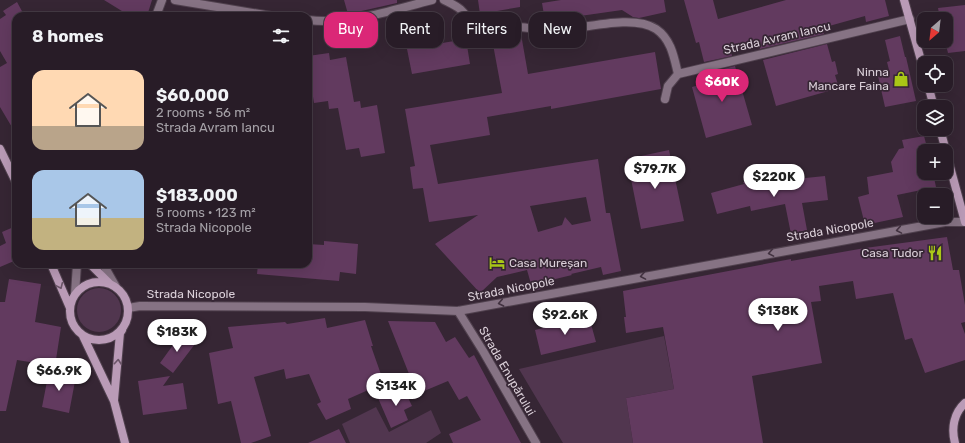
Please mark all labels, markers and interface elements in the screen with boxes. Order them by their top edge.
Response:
chip: Buy [324,12,378,48]
chip: Rent [386,12,444,48]
chip: Filters [452,12,521,48]
chip: New [529,12,586,48]
north arrow [917,12,953,48]
map controls [917,12,953,224]
street label: Strada Avram Iancu [722,19,832,57]
icon: filters [270,25,292,47]
text: 8 homes [32,26,104,46]
button: locate [917,56,953,92]
place label: Ninna Mancare Faina [808,65,889,93]
pin: $60K [698,69,746,103]
shop icon: Ninna Mancare Faina [892,70,910,88]
text: $60K [705,74,739,89]
text: $60,000 [156,85,229,105]
icon: home [64,86,112,134]
button: layers [917,100,953,136]
text: 2 rooms · 56 m² [156,105,250,120]
text: Strada Avram Iancu [156,120,275,135]
button: + [917,144,953,180]
pin: $79.7K [622,156,688,190]
text: $79.7K [633,161,677,176]
pin: $220K [746,164,802,198]
text: $220K [752,169,796,184]
text: $183,000 [156,185,238,205]
icon: home [64,186,112,234]
button: − [917,188,953,224]
text: 5 rooms · 123 m² [156,205,256,220]
street label: Strada Nicopole [785,215,875,245]
text: Strada Nicopole [156,220,252,235]
one-way arrow [896,226,902,234]
restaurant icon: Casa Tudor [926,244,944,262]
place label: Casa Tudor [861,246,923,260]
one-way arrow [768,248,774,257]
hotel icon: Casa Mureșan [488,254,506,272]
place label: Casa Mureșan [509,256,587,270]
one-way arrow [640,271,646,280]
street label: Strada Nicopole [466,274,556,304]
one-way arrow [56,282,64,289]
street label: Strada Nicopole [147,287,235,301]
one-way arrow [498,298,504,307]
pin: $138K [750,298,806,332]
pin: $92.6K [532,302,598,336]
text: $138K [757,303,799,318]
text: $92.6K [542,307,588,322]
pin: $183K [149,319,205,353]
text: $183K [156,324,198,339]
street label: Strada Enupărului [476,324,538,418]
pin: $66.9K [26,358,92,392]
one-way arrow [113,359,122,365]
text: $66.9K [36,363,82,378]
pin: $134K [368,373,424,407]
text: $134K [375,378,417,393]

